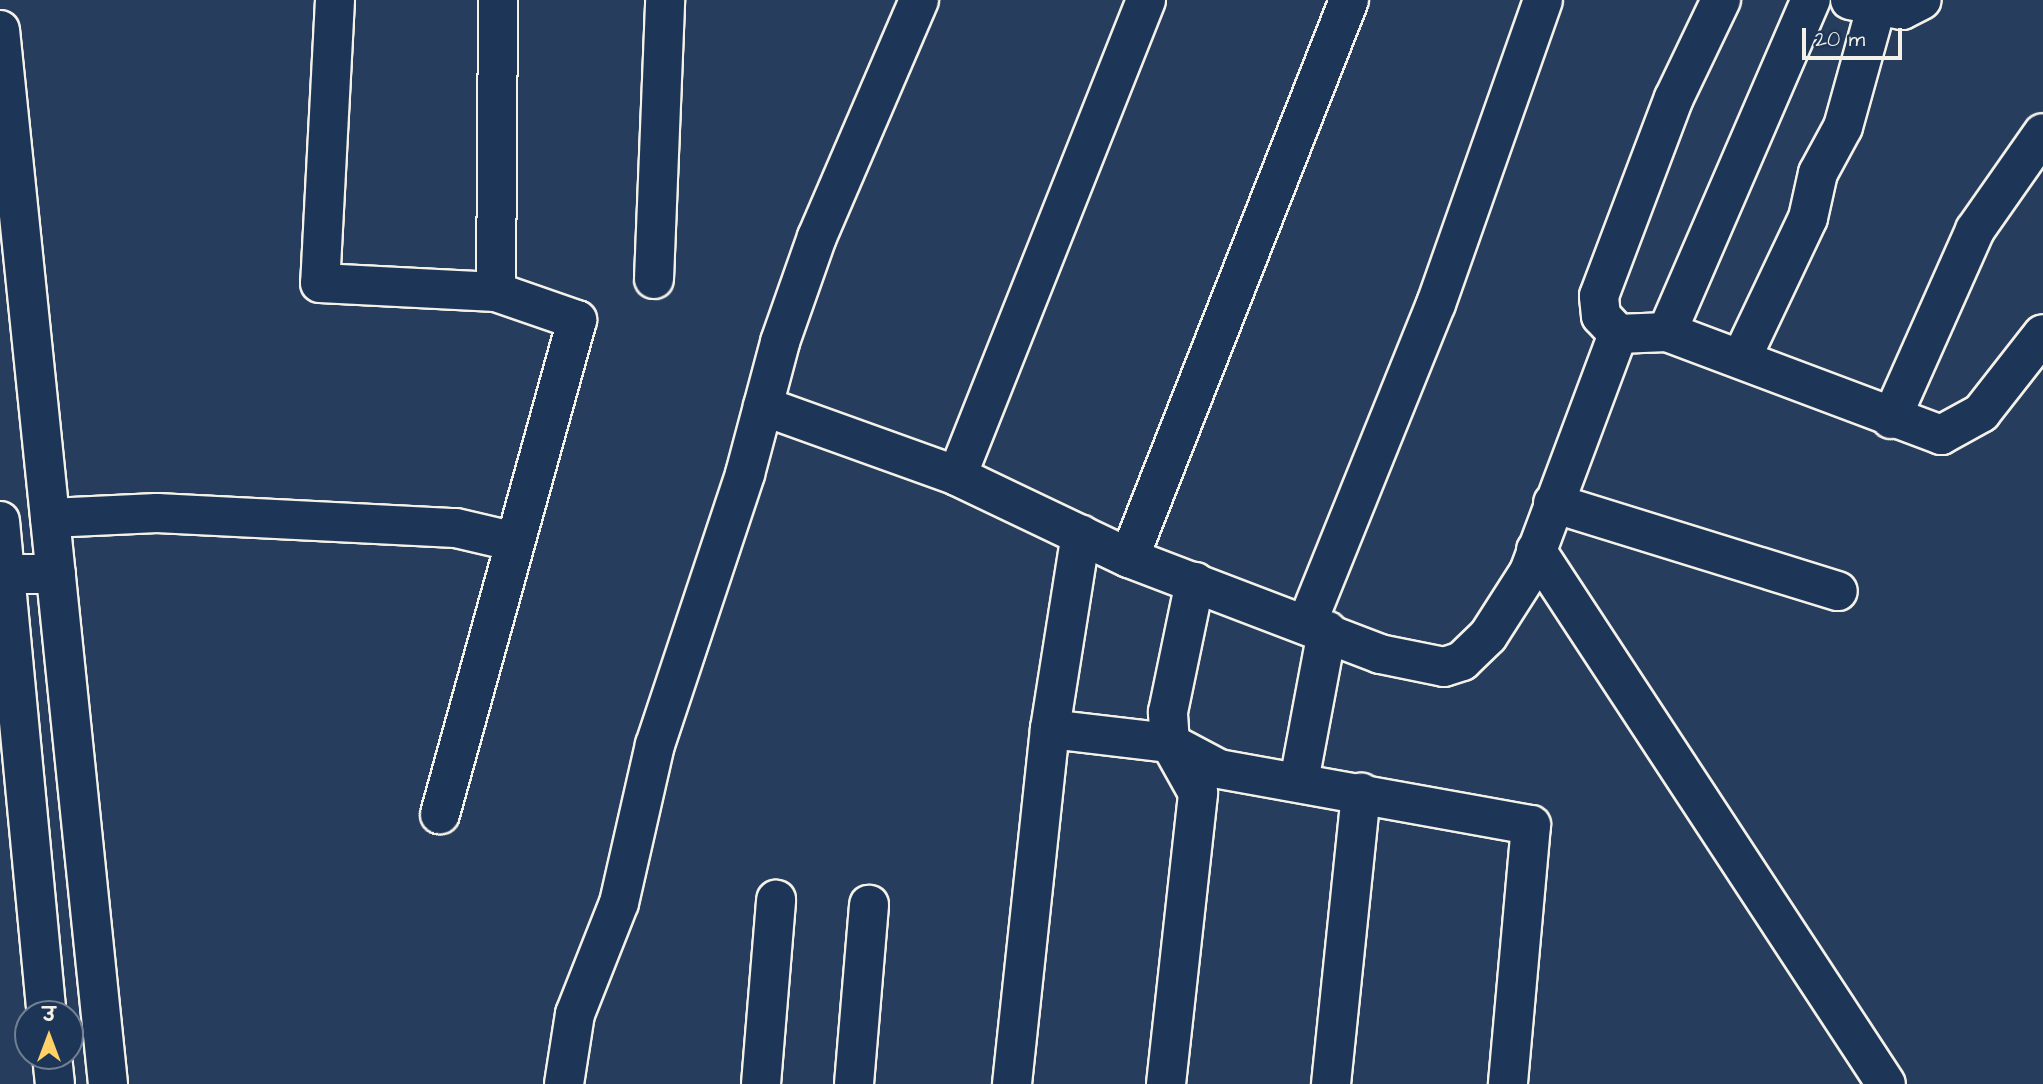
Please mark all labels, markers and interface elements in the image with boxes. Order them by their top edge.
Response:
scale bar [1805,14,1905,58]
text: 20 m [1815,25,1865,54]
north arrow [14,1000,84,1070]
text: उ [43,1002,55,1029]

